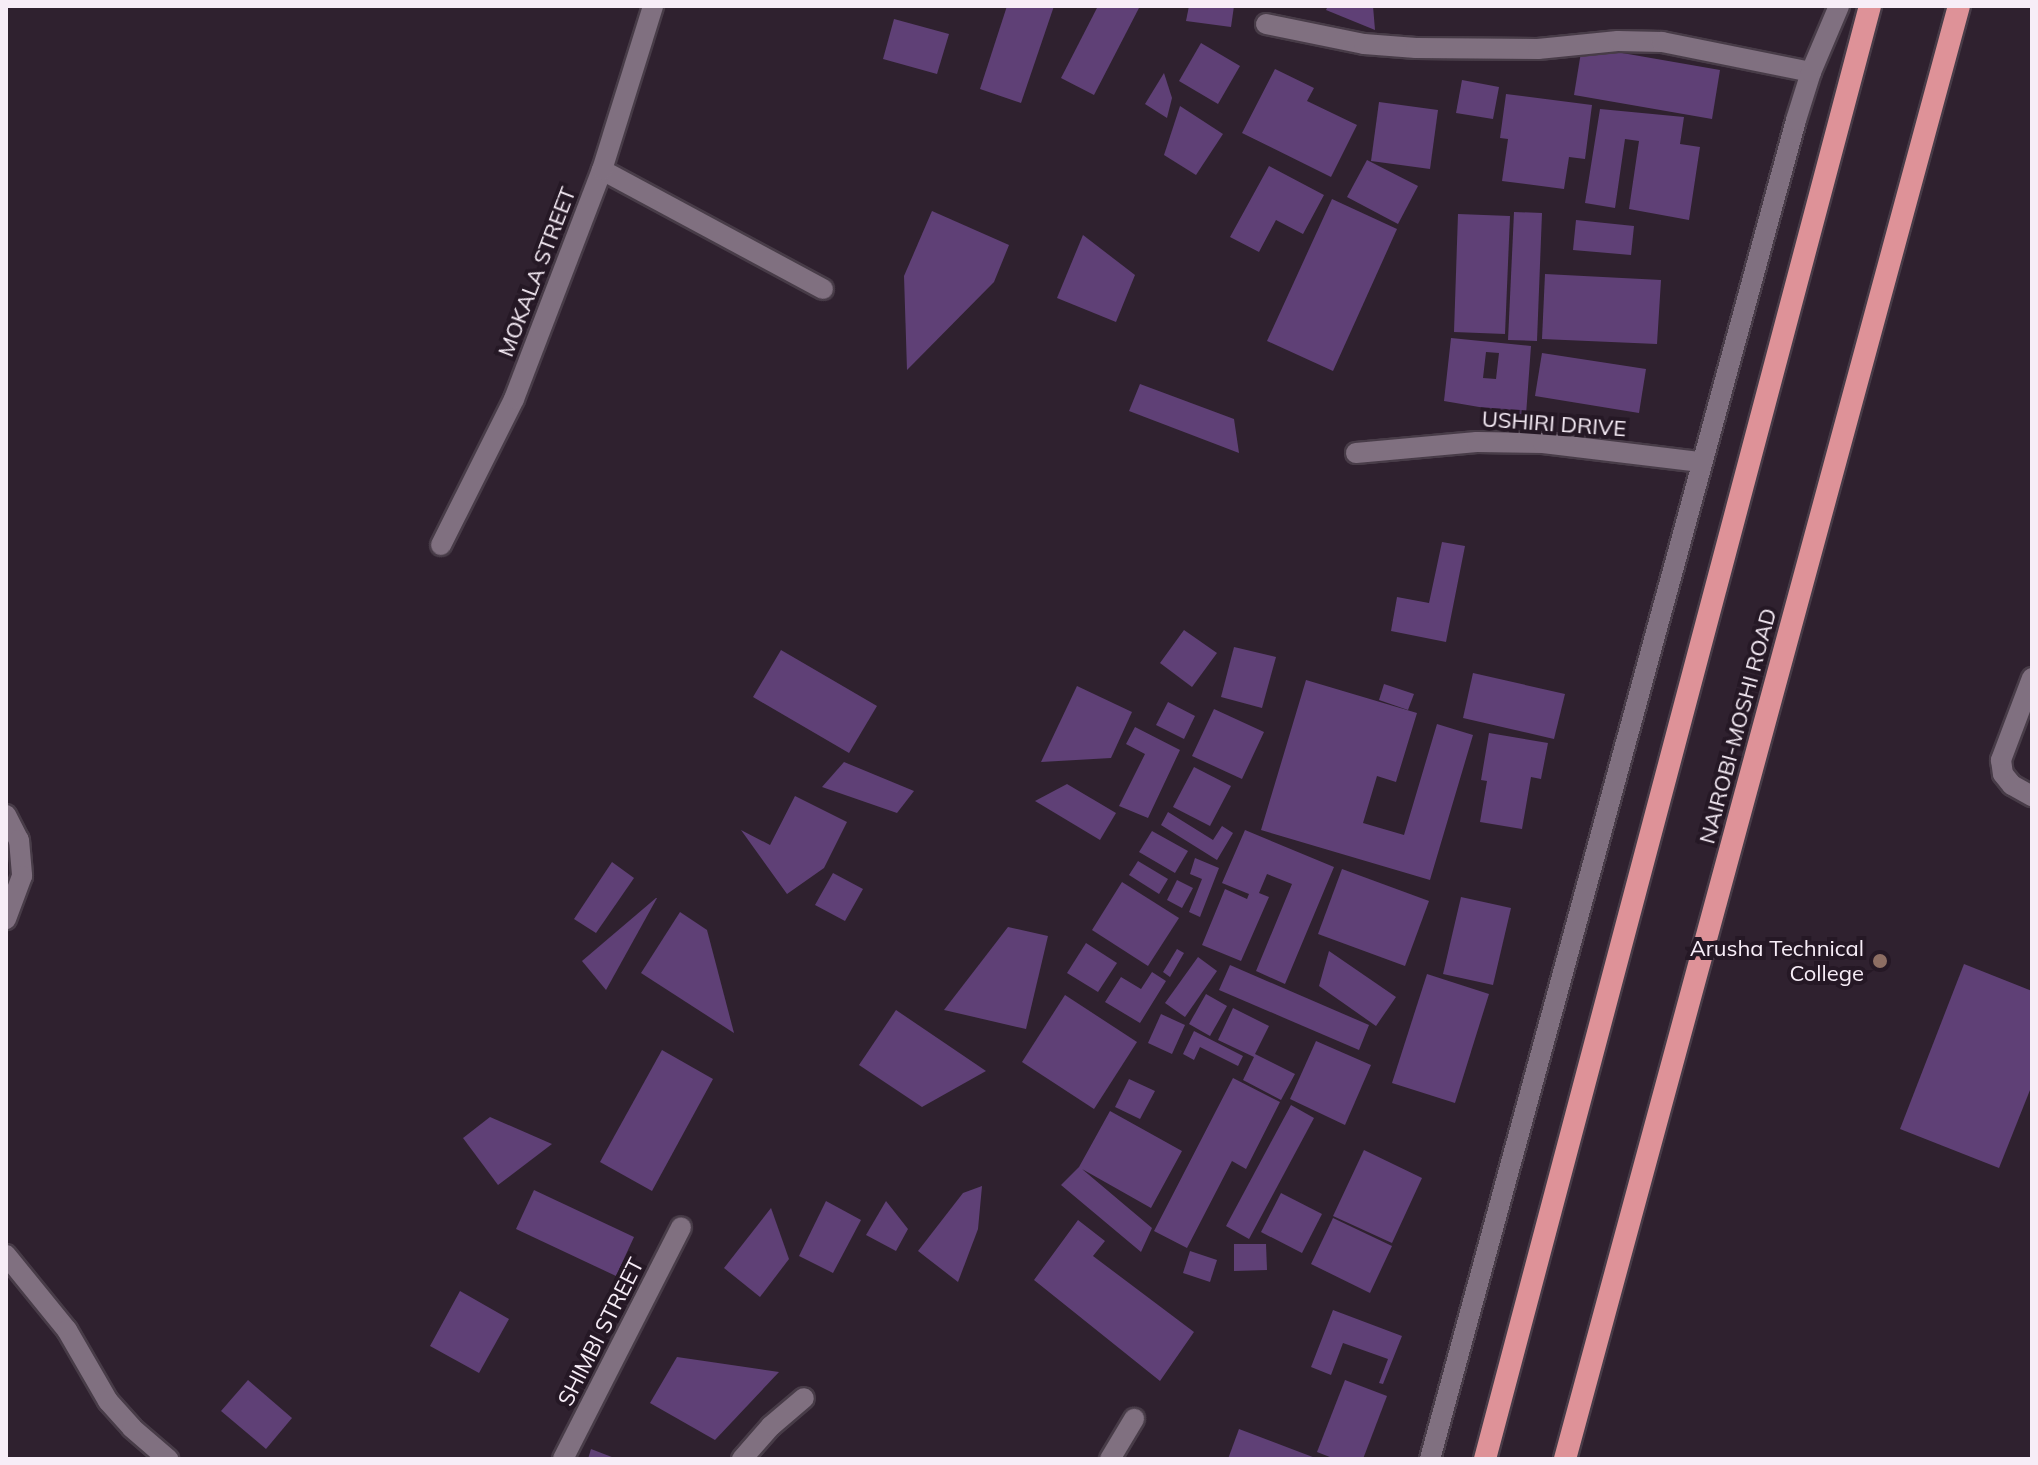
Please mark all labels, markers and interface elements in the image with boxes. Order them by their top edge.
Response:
street label: MOKALA STREET [492,183,582,361]
street label: USHIRI DRIVE [1481,406,1627,442]
street label: NAIROBI-MOSHI ROAD [1694,605,1782,847]
place label: Arusha Technical College [1690,935,1864,986]
marker: Arusha Technical College [1871,952,1889,970]
street label: SHIMBI STREET [552,1254,650,1410]

